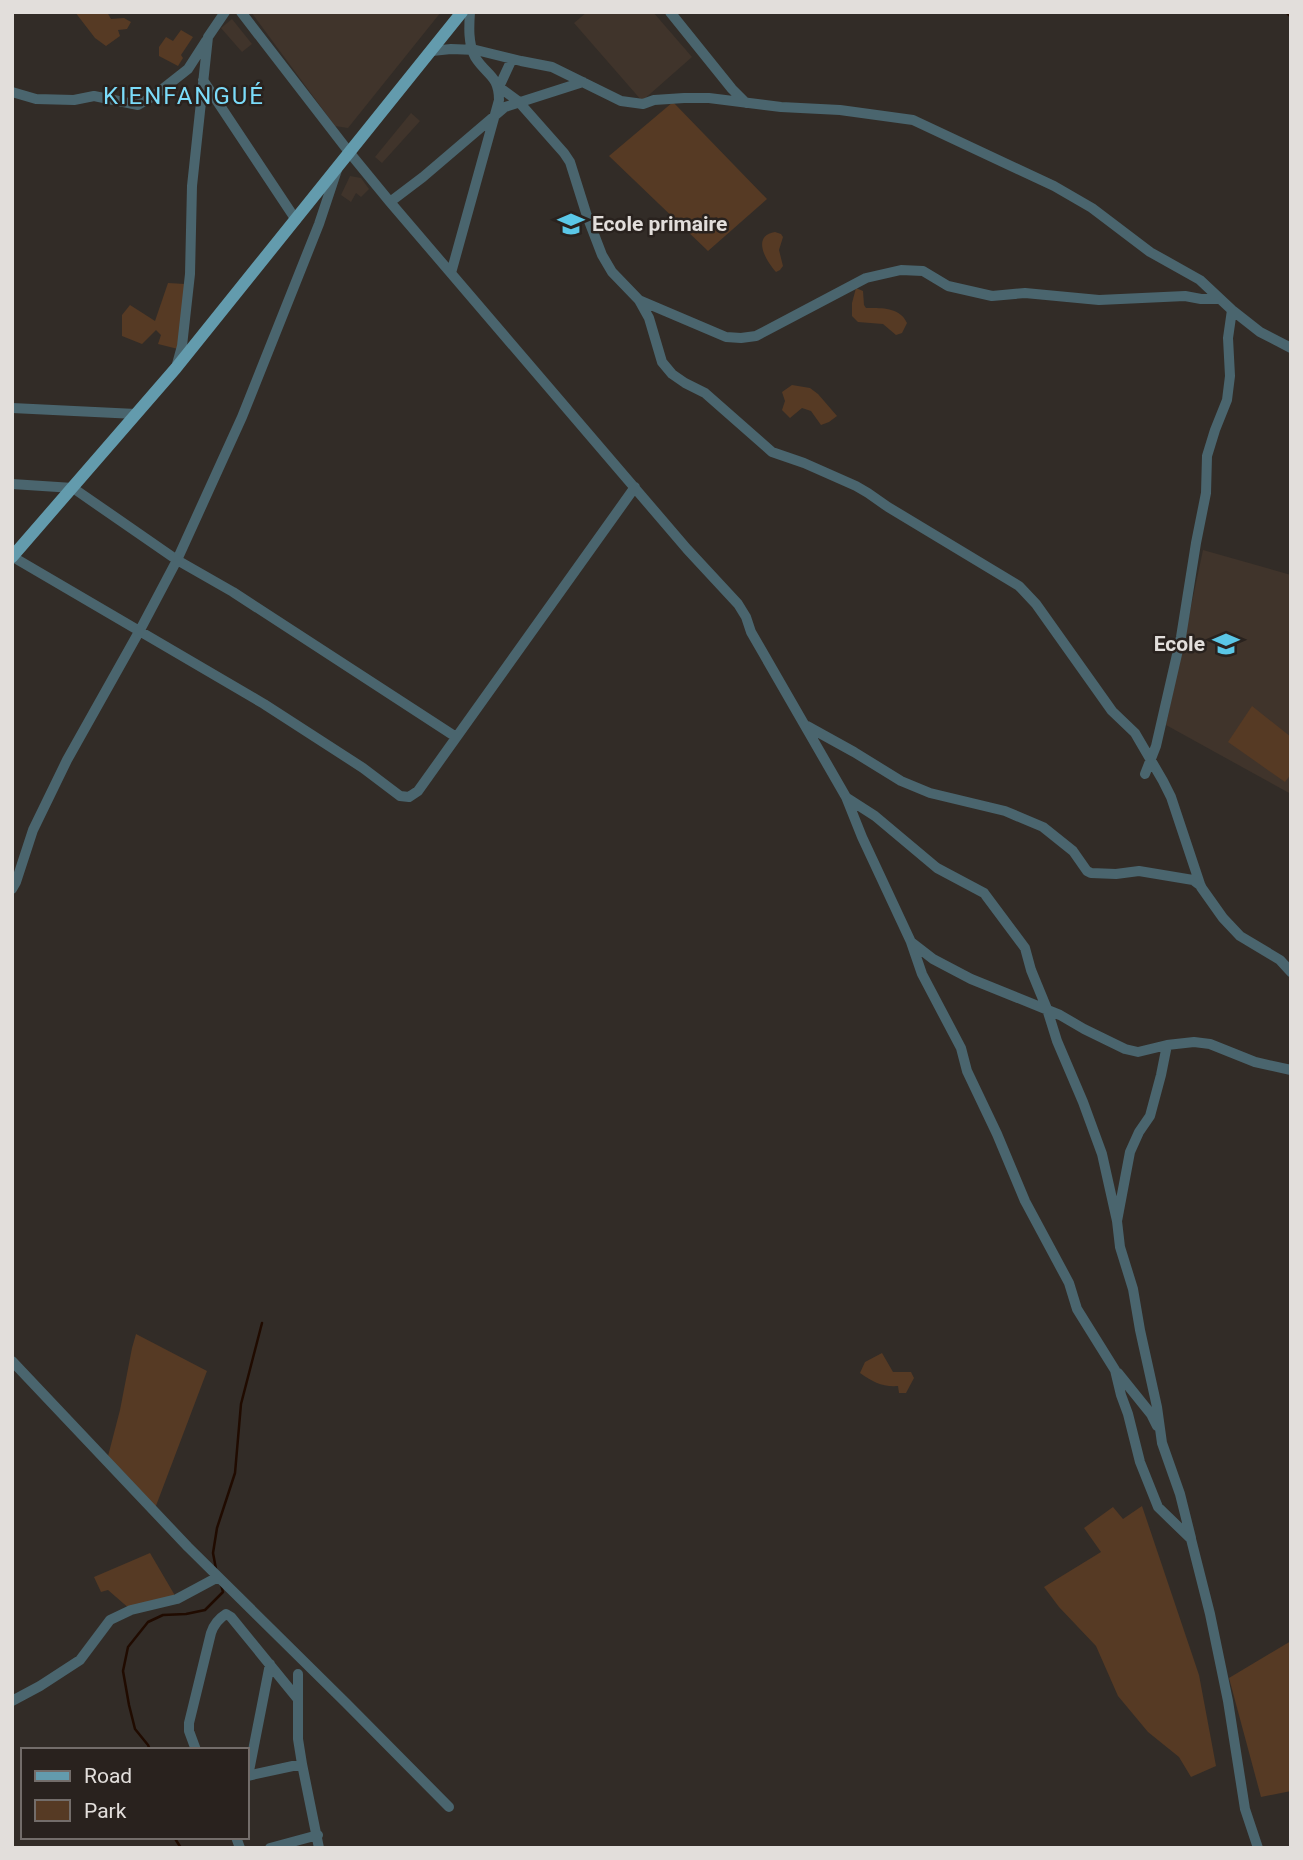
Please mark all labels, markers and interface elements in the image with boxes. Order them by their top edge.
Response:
district label: KIENFANGUÉ [103,82,265,110]
school or university icon: Ecole primaire [556,209,586,239]
place label: Ecole primaire [592,212,727,236]
school or university icon: Ecole [1211,629,1241,659]
place label: Ecole [1154,632,1205,656]
legend [21,1748,248,1839]
text: Road [84,1764,132,1788]
text: Park [84,1799,127,1823]

